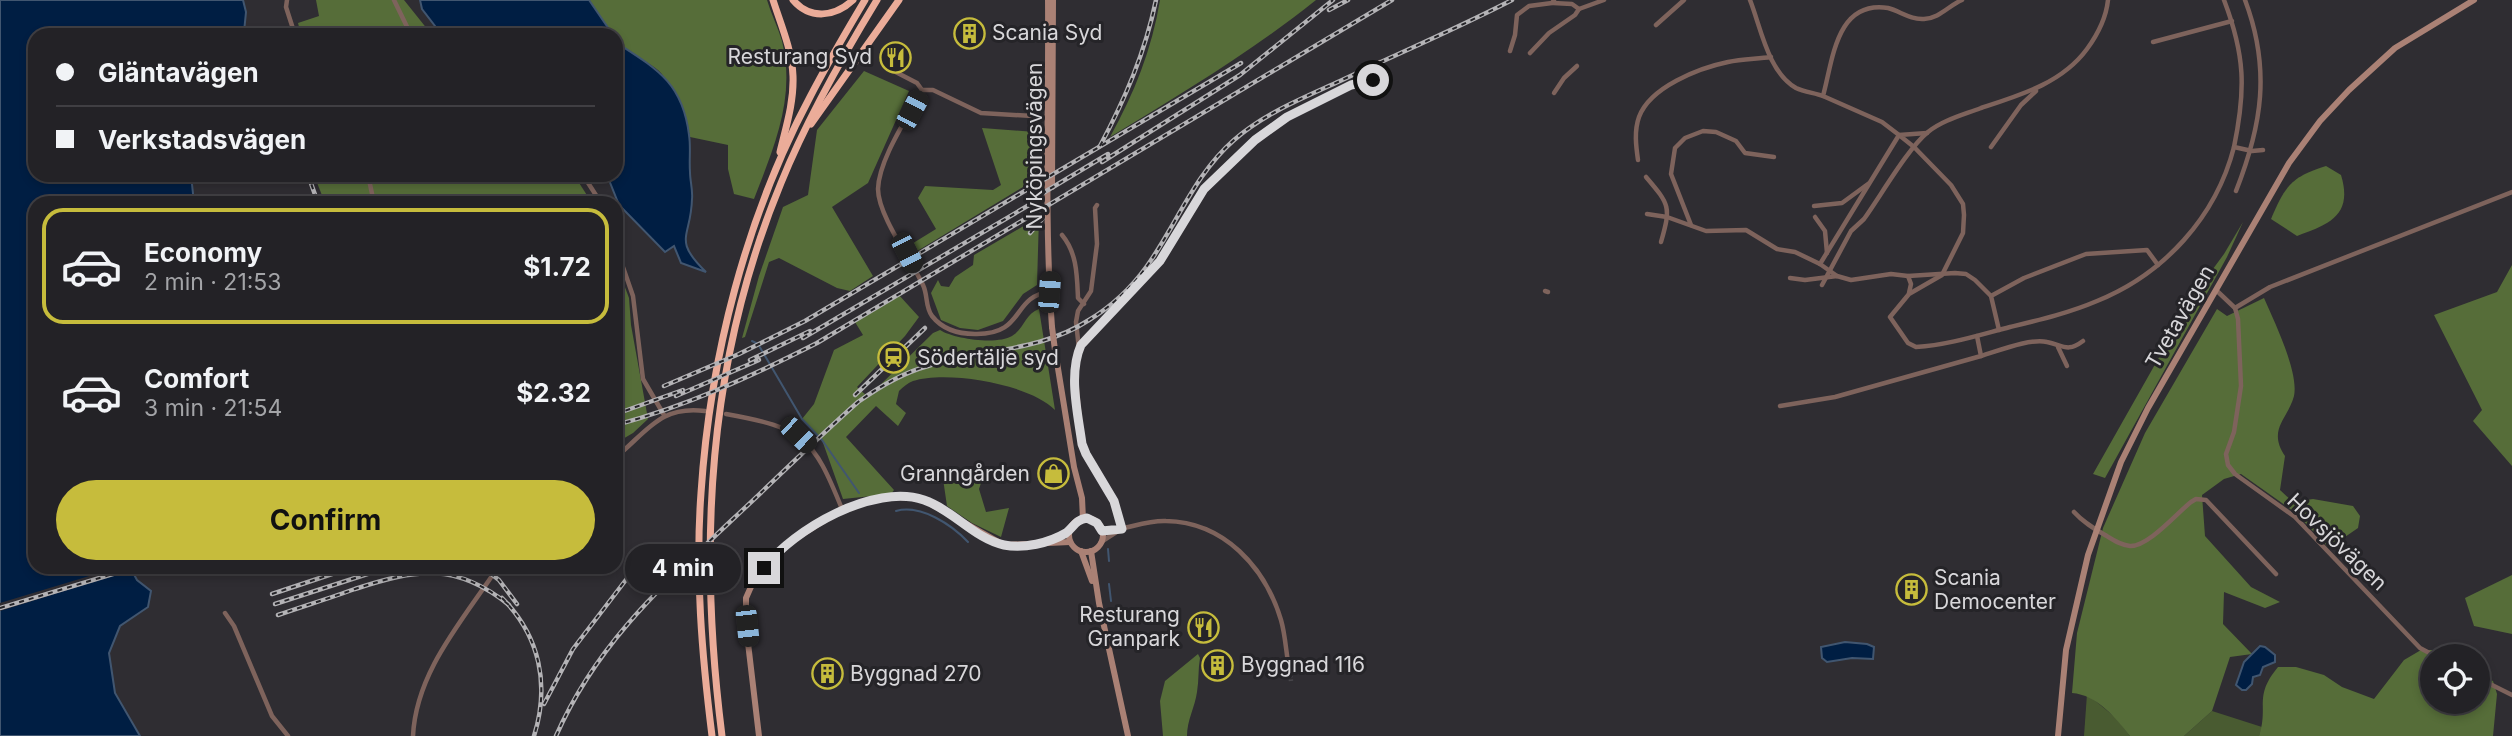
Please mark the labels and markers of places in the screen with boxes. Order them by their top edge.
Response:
building icon: Scania Syd [952,16,986,50]
place label: Scania Syd [992,20,1102,45]
restaurant icon: Resturang Syd [878,40,912,74]
place label: Resturang Syd [728,44,872,69]
station icon: Södertälje syd [877,341,911,375]
place label: Södertälje syd [917,345,1059,370]
shop icon: Granngården [1036,457,1070,491]
place label: Granngården [900,461,1030,486]
place label: Scania Democenter [1934,565,2056,614]
building icon: Scania Democenter [1894,573,1928,607]
place label: Resturang Granpark [1079,602,1180,651]
restaurant icon: Resturang Granpark [1186,610,1220,644]
building icon: Byggnad 116 [1201,648,1235,682]
place label: Byggnad 116 [1241,652,1365,677]
building icon: Byggnad 270 [810,657,844,691]
place label: Byggnad 270 [850,661,981,686]

